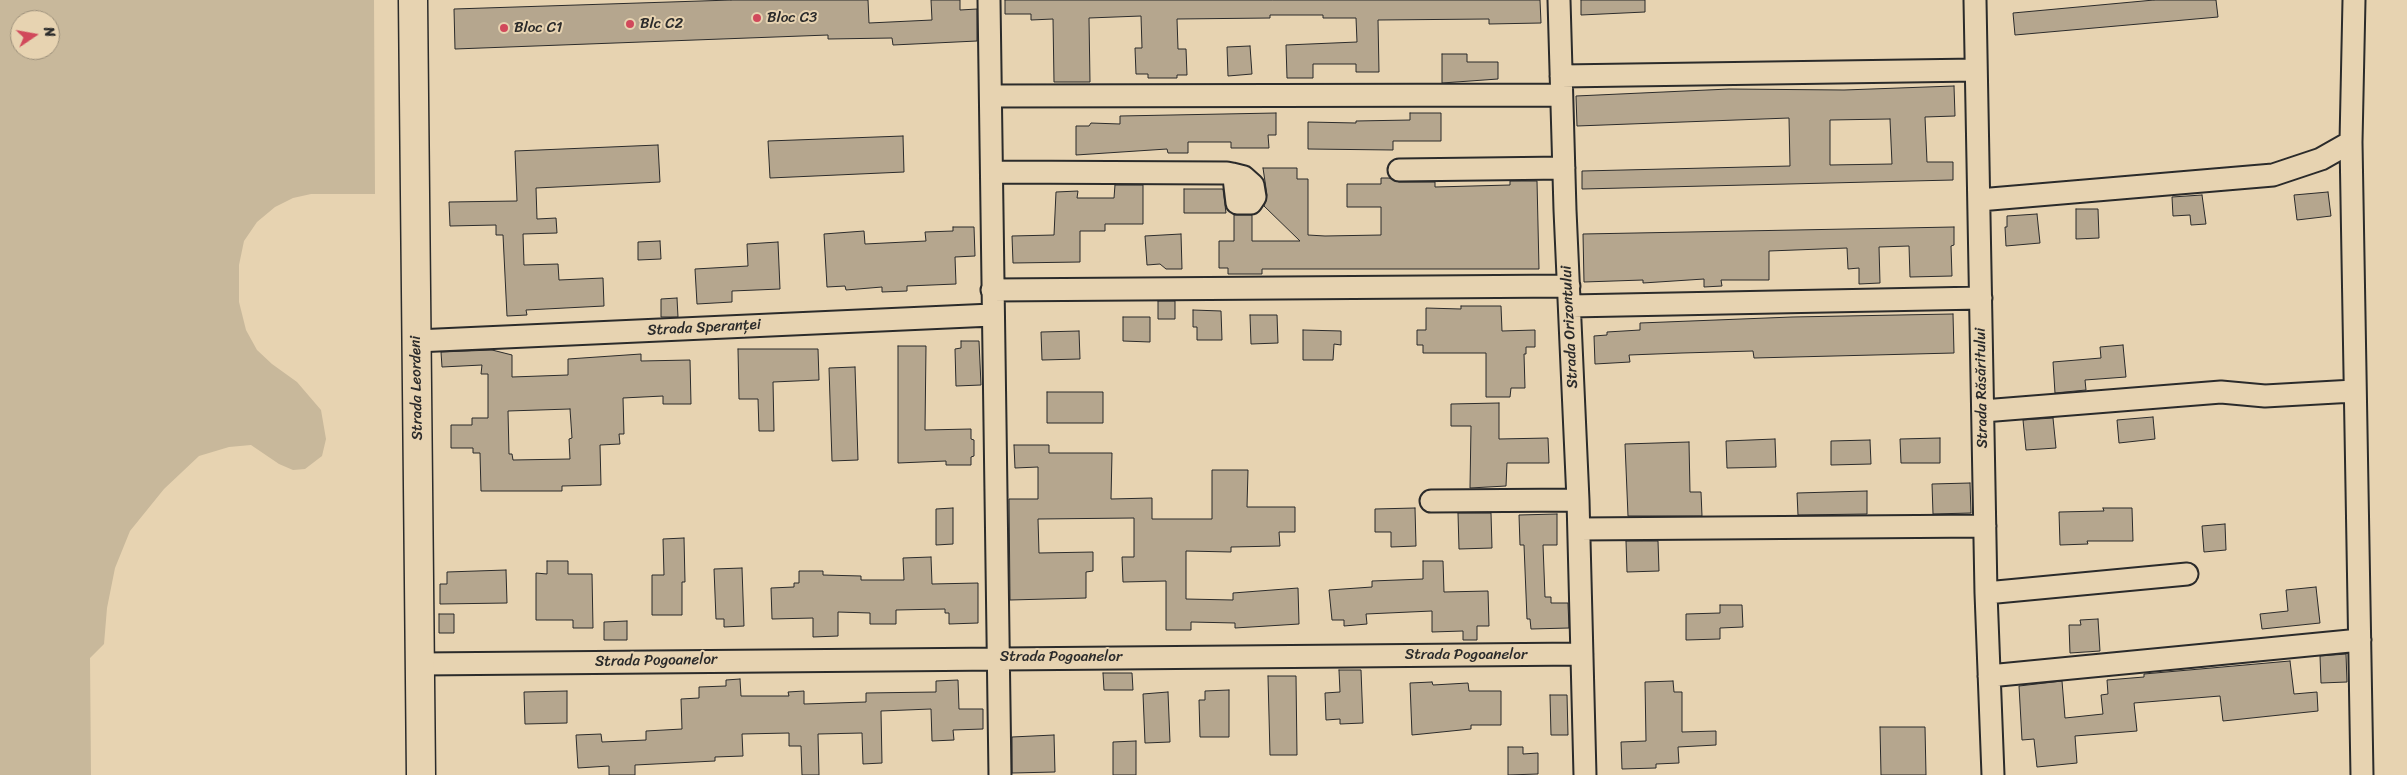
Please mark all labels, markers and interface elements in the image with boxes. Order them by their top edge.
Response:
place label: Bloc C3 [767,9,817,27]
north arrow [10,10,60,60]
marker: Bloc C3 [751,12,763,24]
place label: Blc C2 [640,15,683,33]
marker: Blc C2 [624,18,636,30]
place label: Bloc C1 [514,19,563,37]
marker: Bloc C1 [498,22,510,34]
text: N [36,25,62,39]
street label: Strada Orizontului [1558,265,1582,389]
street label: Strada Speranței [647,316,761,340]
street label: Strada Răsăritului [1972,327,1992,449]
street label: Strada Leordeni [407,335,427,441]
street label: Strada Pogoanelor [1405,646,1527,664]
street label: Strada Pogoanelor [1000,648,1122,666]
street label: Strada Pogoanelor [595,651,717,671]

